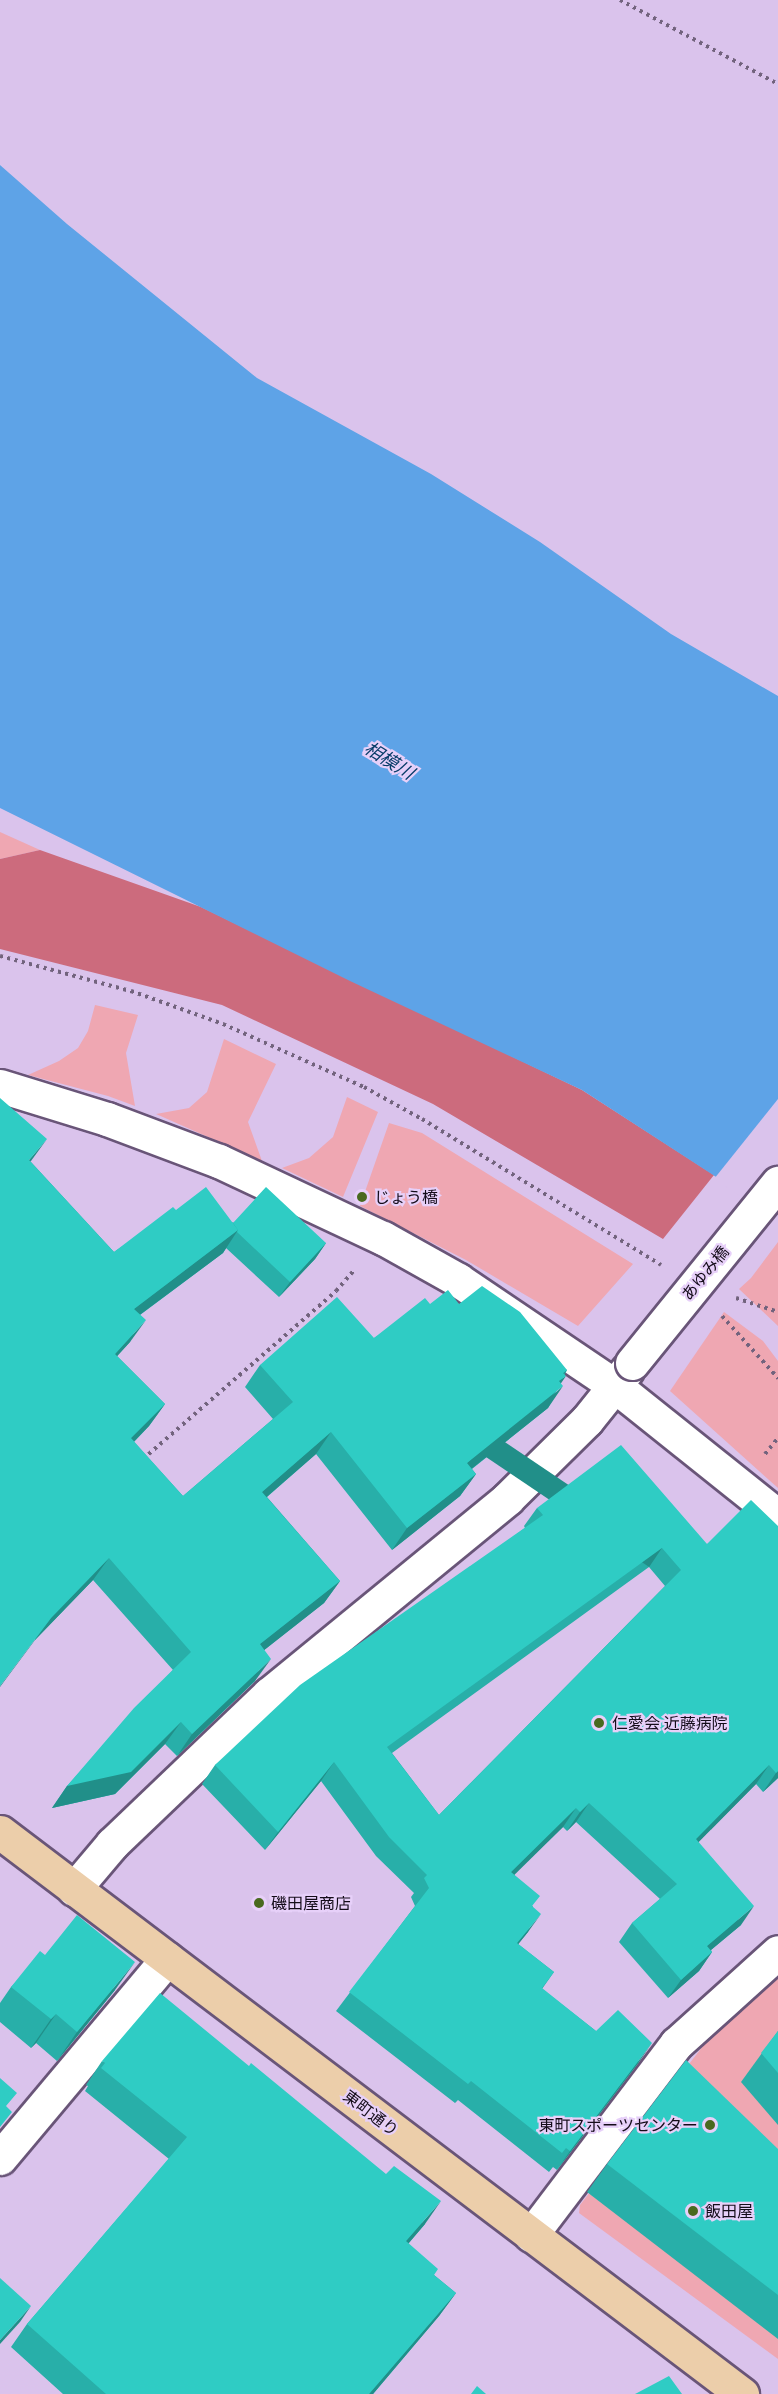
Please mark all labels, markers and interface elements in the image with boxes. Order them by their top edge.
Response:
water label: 相模川 [360,738,418,784]
place label: じょう橋 [374,1187,438,1207]
marker: じょう橋 [355,1190,369,1204]
street label: あゆみ橋 [677,1242,733,1304]
place label: 仁愛会 近藤病院 [612,1713,728,1733]
marker: 仁愛会 近藤病院 [590,1714,608,1732]
place label: 磯田屋商店 [271,1893,351,1913]
marker: 磯田屋商店 [252,1896,266,1910]
street label: 東町通り [340,2086,402,2140]
place label: 東町スポーツセンター [538,2115,698,2135]
marker: 東町スポーツセンター [703,2118,717,2132]
place label: 飯田屋 [705,2201,753,2221]
marker: 飯田屋 [686,2204,700,2218]

